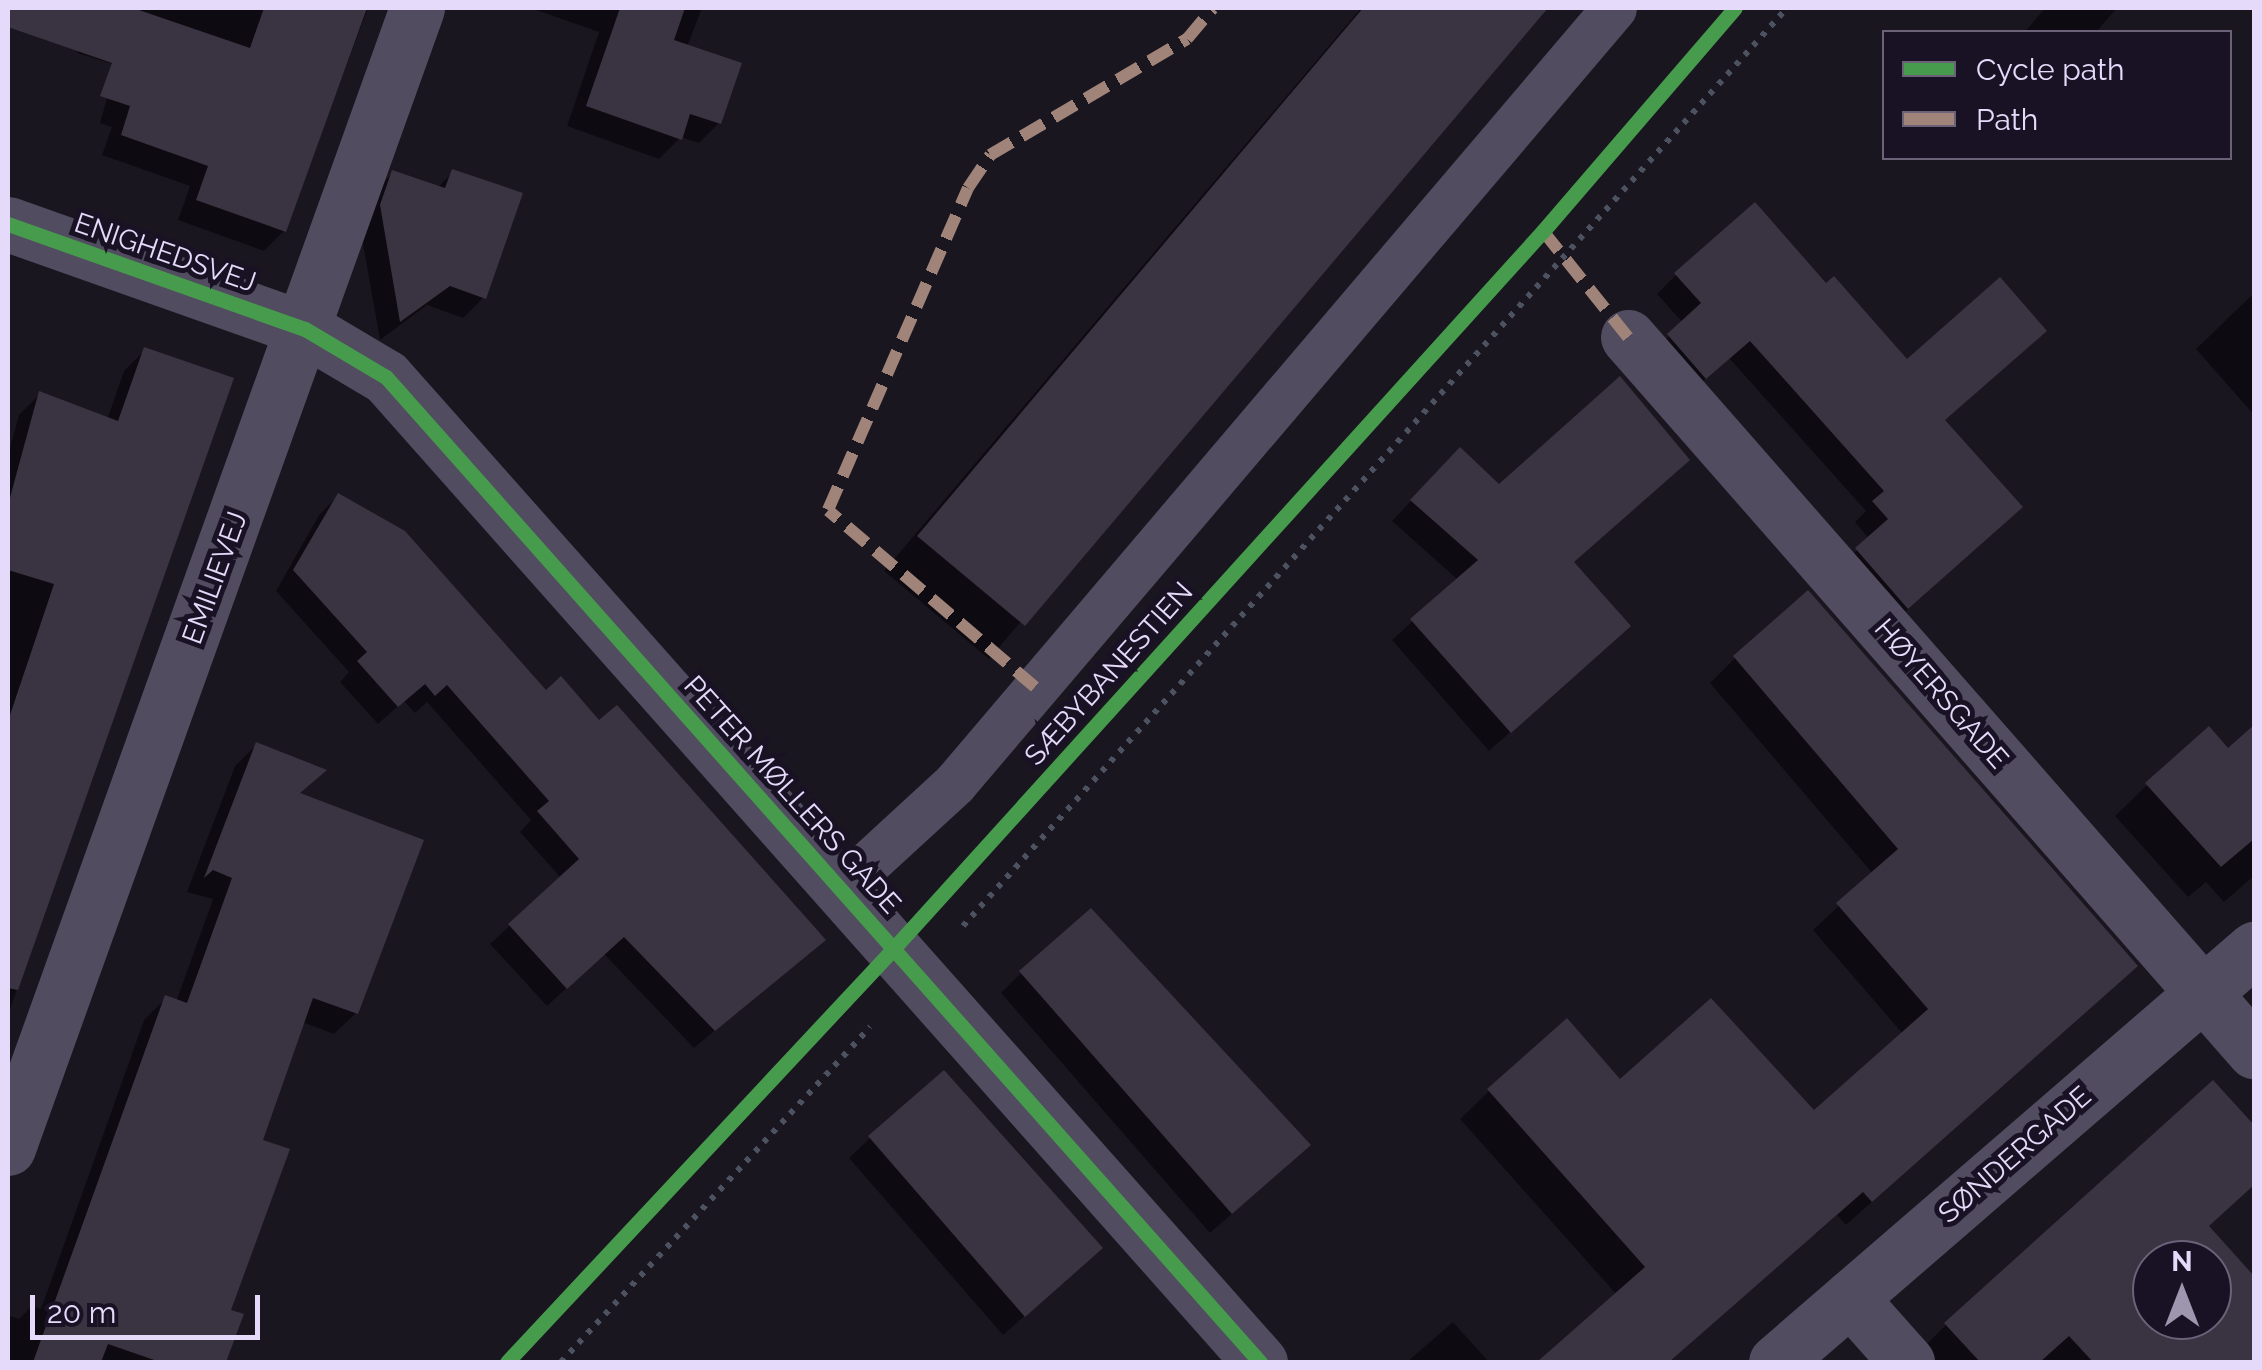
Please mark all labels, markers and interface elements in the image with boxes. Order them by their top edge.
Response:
legend [1882,30,2232,160]
text: Cycle path [1976,52,2124,87]
text: Path [1976,102,2038,137]
street label: ENIGHEDSVEJ [70,206,260,300]
street label: EMILIEVEJ [176,507,254,649]
street label: SÆBYBANESTIEN [1018,575,1200,773]
street label: HØYERSGADE [1867,612,2015,776]
street label: PETER MØLLERS GADE [677,669,907,921]
street label: SØNDERGADE [1932,1080,2098,1230]
north arrow [2132,1240,2232,1340]
text: N [2171,1245,2193,1278]
scale bar [35,1275,265,1337]
text: 20 m [47,1295,116,1330]

